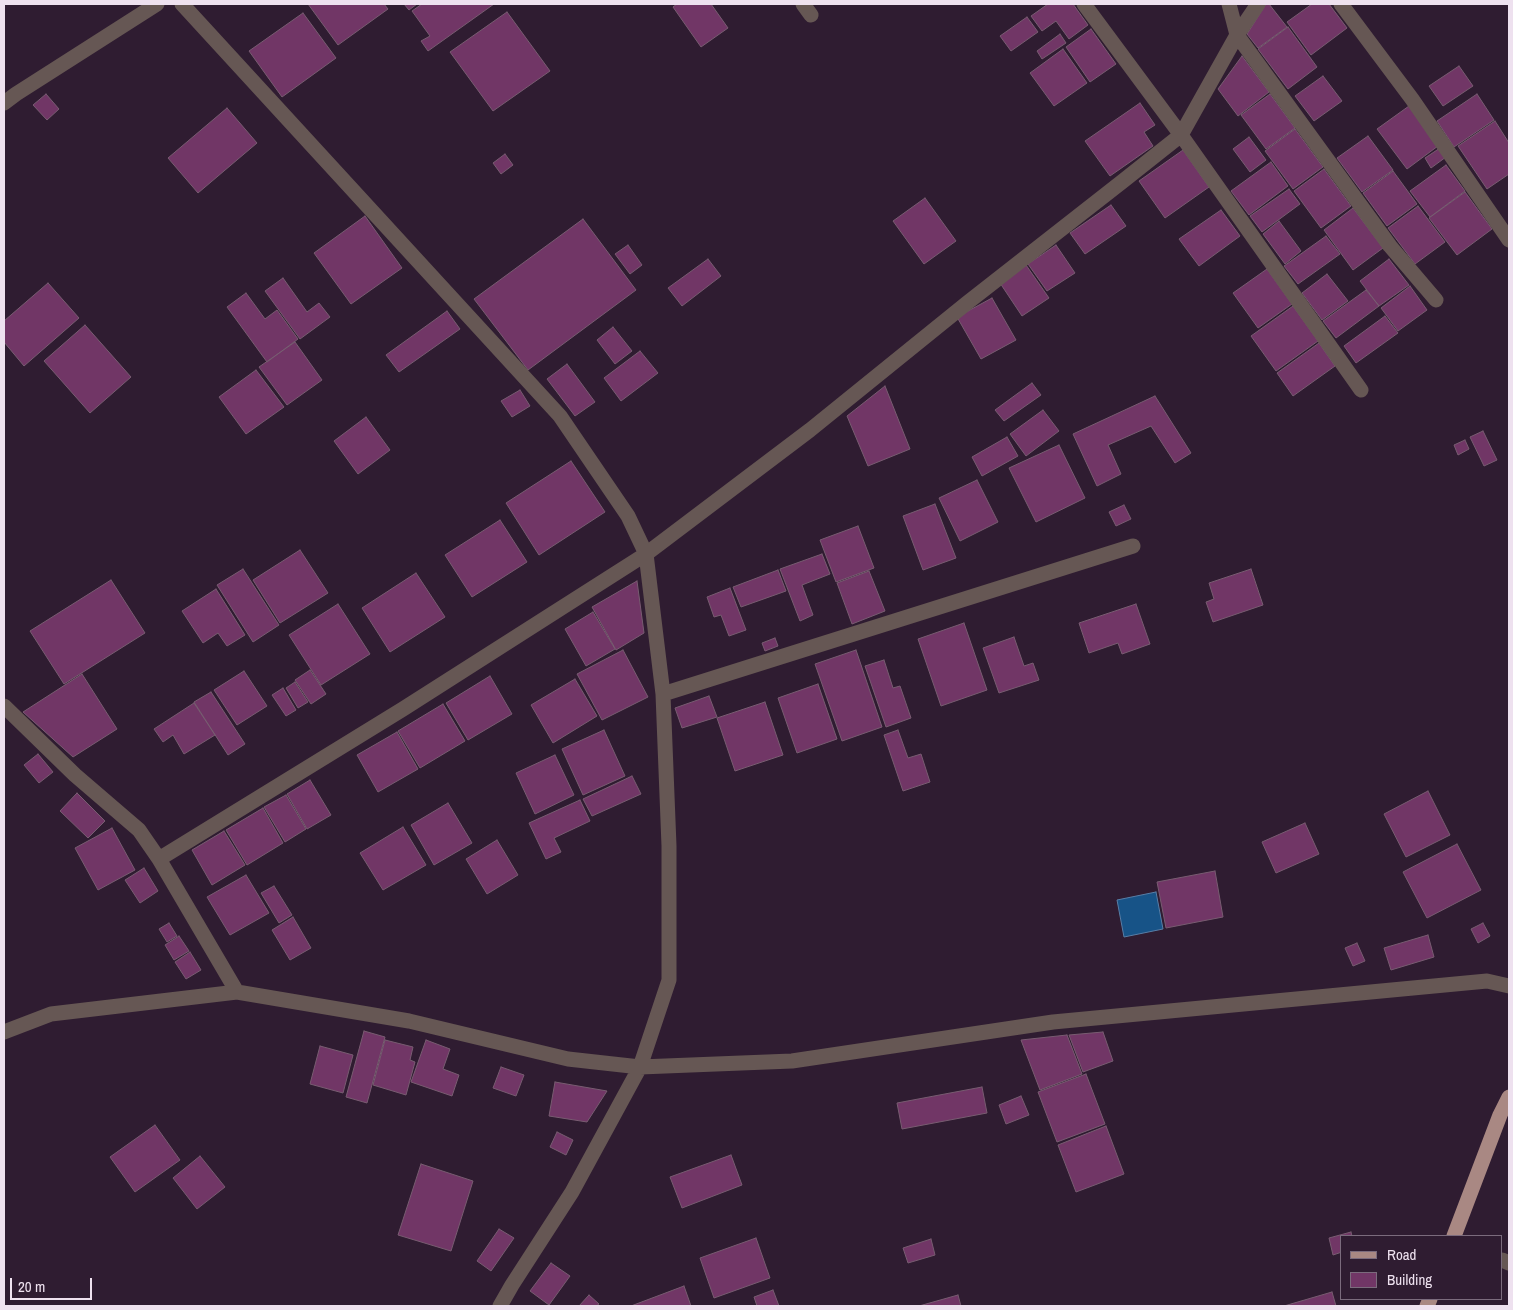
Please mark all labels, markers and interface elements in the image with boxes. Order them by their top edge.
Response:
legend [1340,1235,1503,1300]
text: Road [1387,1244,1416,1265]
scale bar [12,1268,95,1300]
text: Building [1387,1269,1432,1290]
text: 20 m [18,1276,45,1297]

